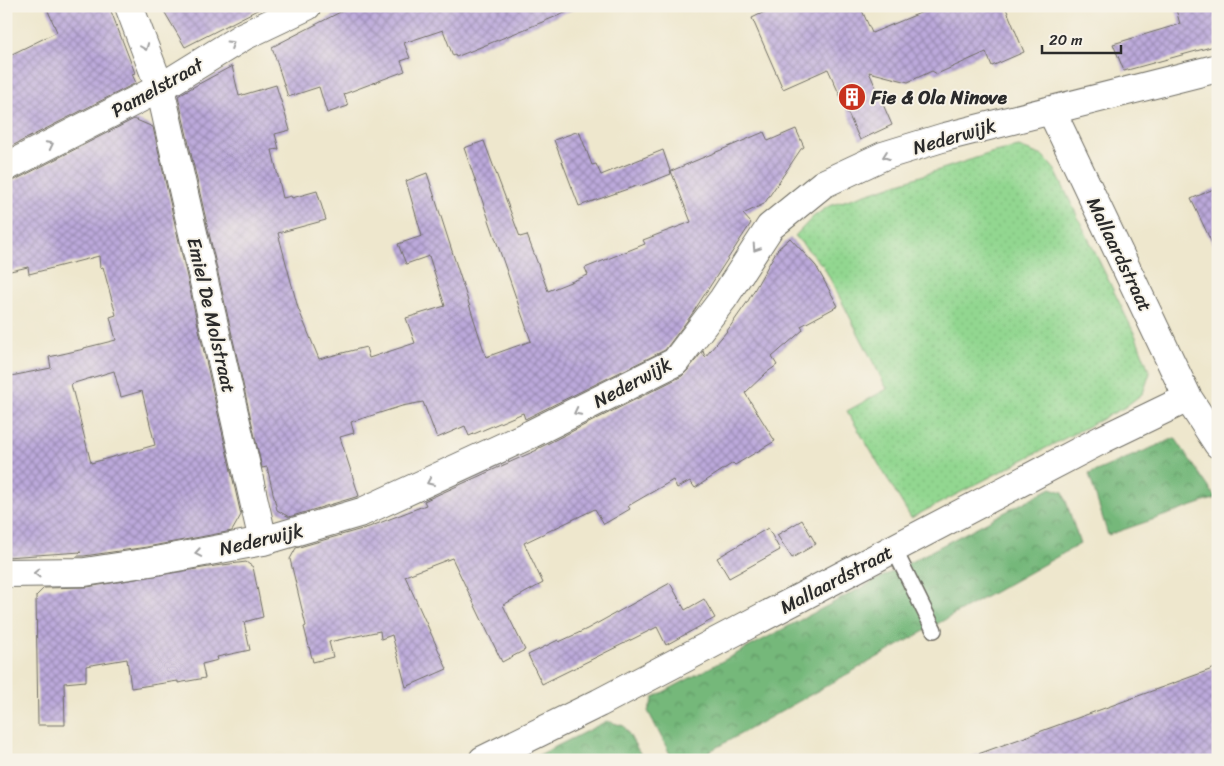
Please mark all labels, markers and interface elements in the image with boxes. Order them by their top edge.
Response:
scale bar [1042,22,1120,54]
text: 20 m [1049,27,1083,53]
one-way arrow [226,41,235,50]
one-way arrow [139,42,149,51]
street label: Pamelstraat [105,48,211,126]
place label: Fie & Ola Ninove [870,81,1008,114]
building icon: Fie & Ola Ninove [837,82,867,112]
street label: Nederwijk [909,109,1000,164]
one-way arrow [44,141,53,151]
one-way arrow [882,150,891,160]
street label: Mallaardstraat [1077,191,1162,317]
street label: Emiel De Molstraat [178,234,245,396]
one-way arrow [753,243,762,252]
street label: Nederwijk [587,348,678,417]
one-way arrow [573,406,582,416]
one-way arrow [426,475,435,486]
street label: Nederwijk [216,514,306,565]
street label: Mallaardstraat [774,536,899,623]
one-way arrow [193,548,202,558]
one-way arrow [33,568,40,578]

